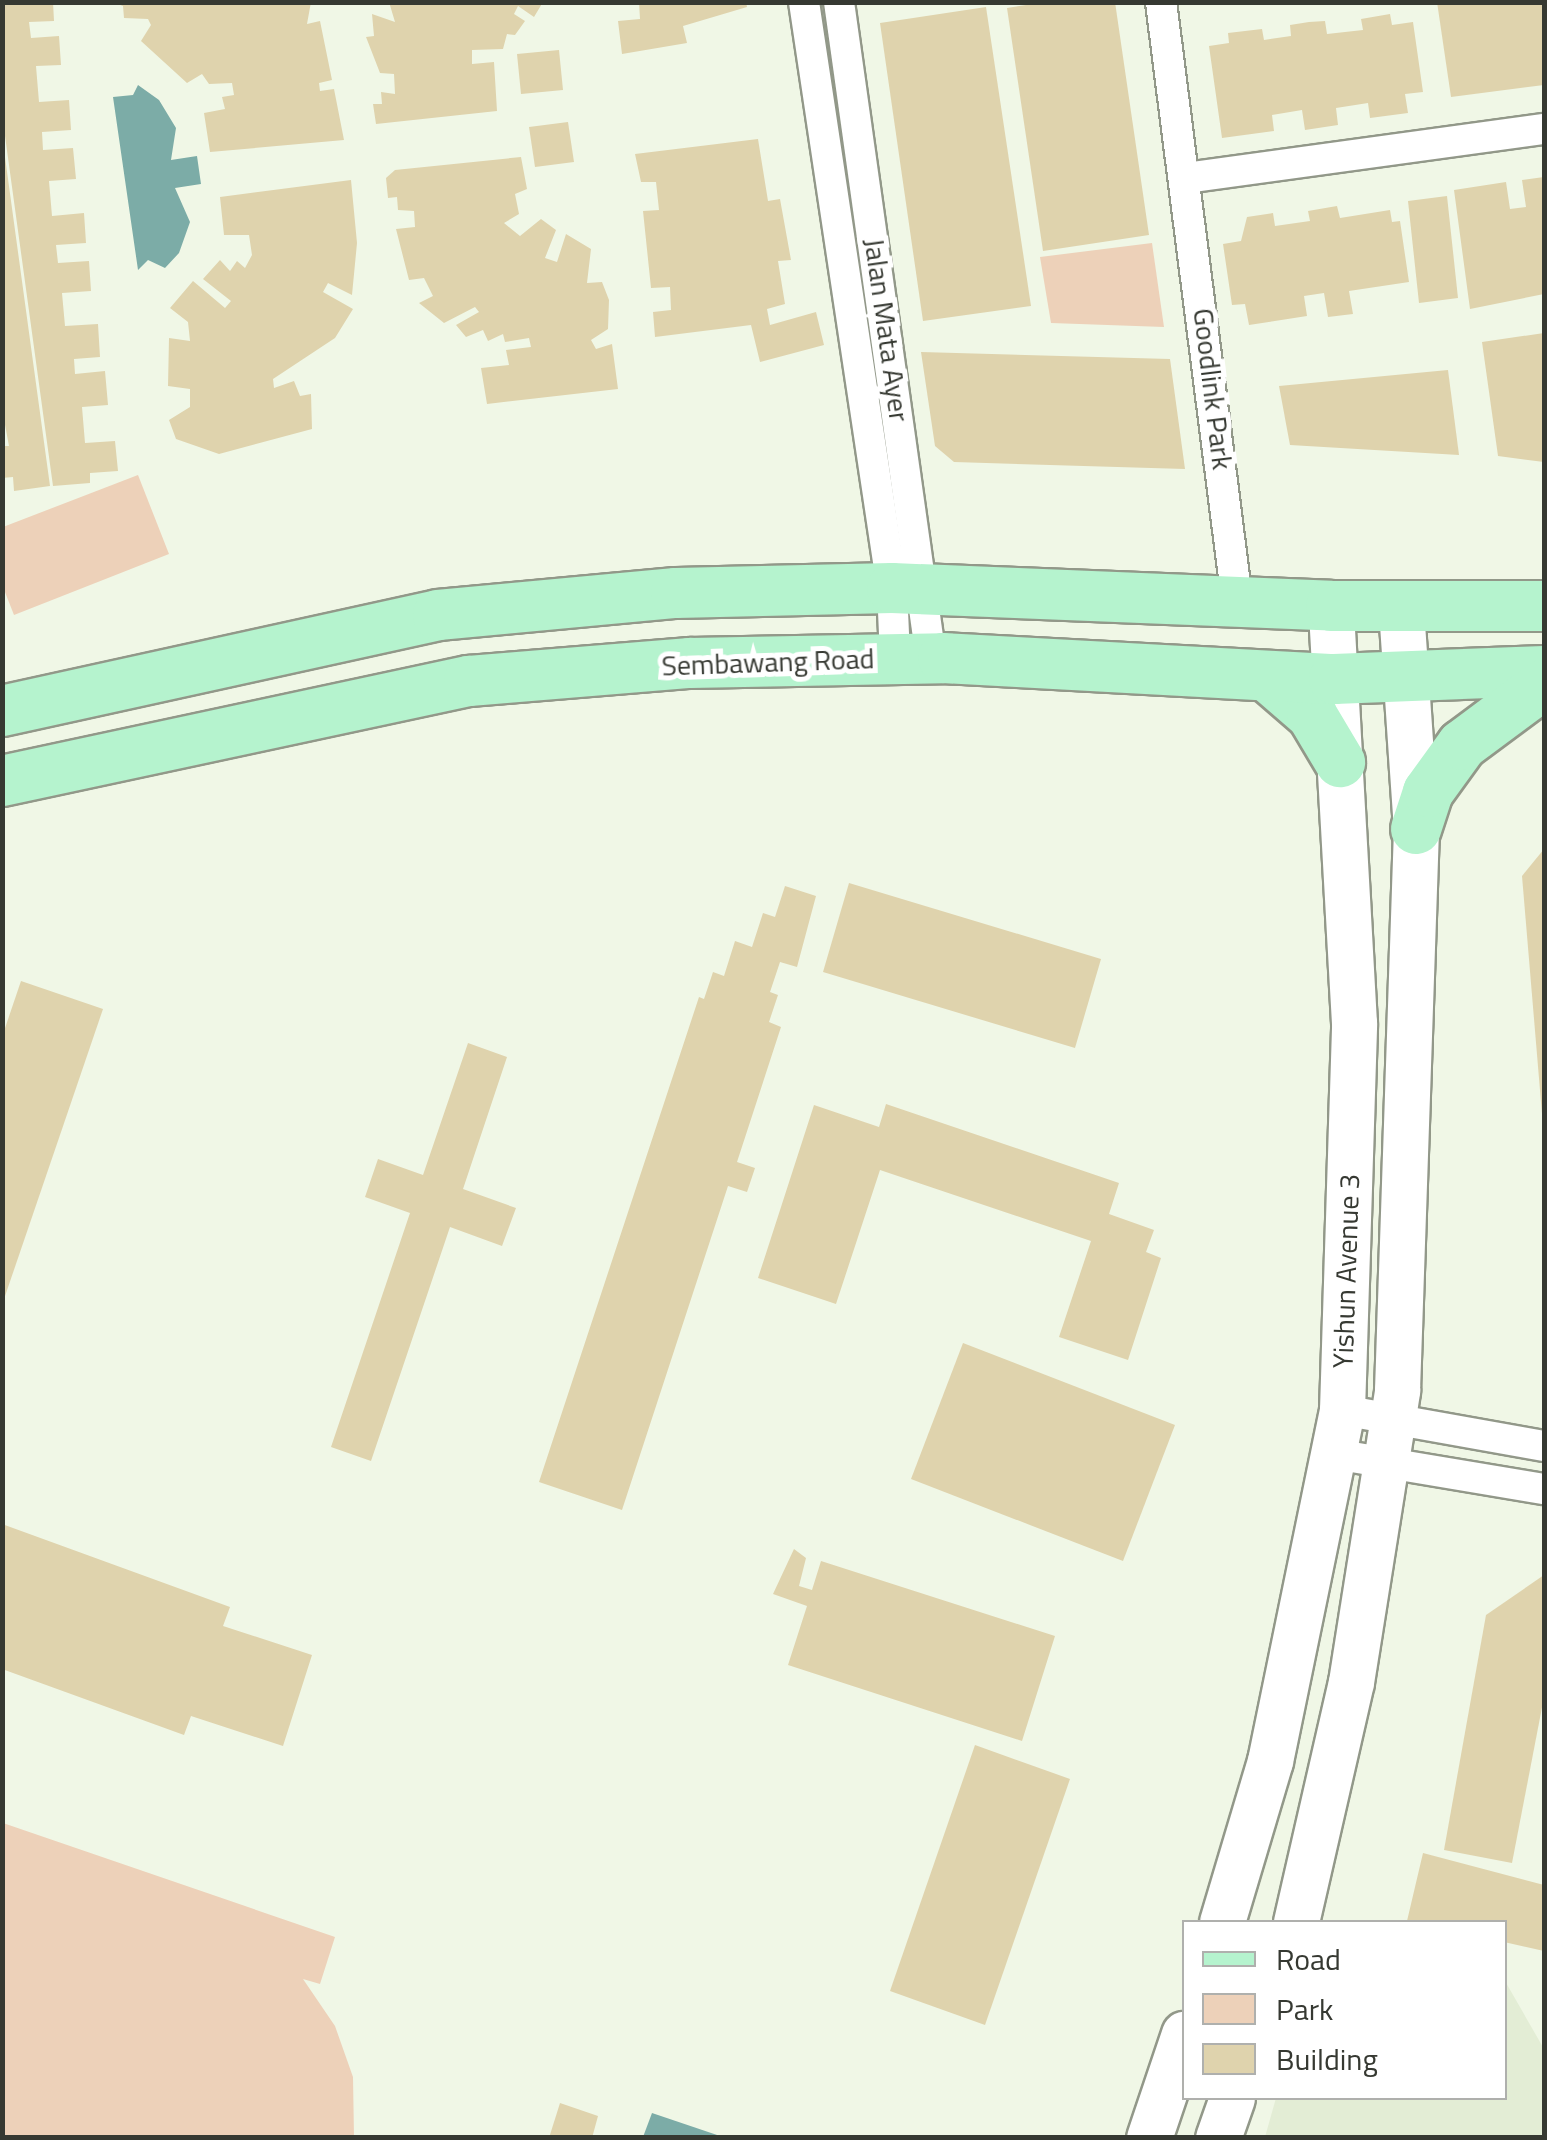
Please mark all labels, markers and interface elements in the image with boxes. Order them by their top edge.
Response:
street label: Jalan Mata Ayer [858,236,916,424]
street label: Goodlink Park [1186,306,1240,472]
street label: Sembawang Road [661,641,875,683]
street label: Yishun Avenue 3 [1326,1173,1366,1369]
legend [1182,1920,1507,2100]
text: Road [1276,1936,1341,1982]
text: Park [1276,1986,1333,2032]
text: Building [1276,2036,1378,2082]

